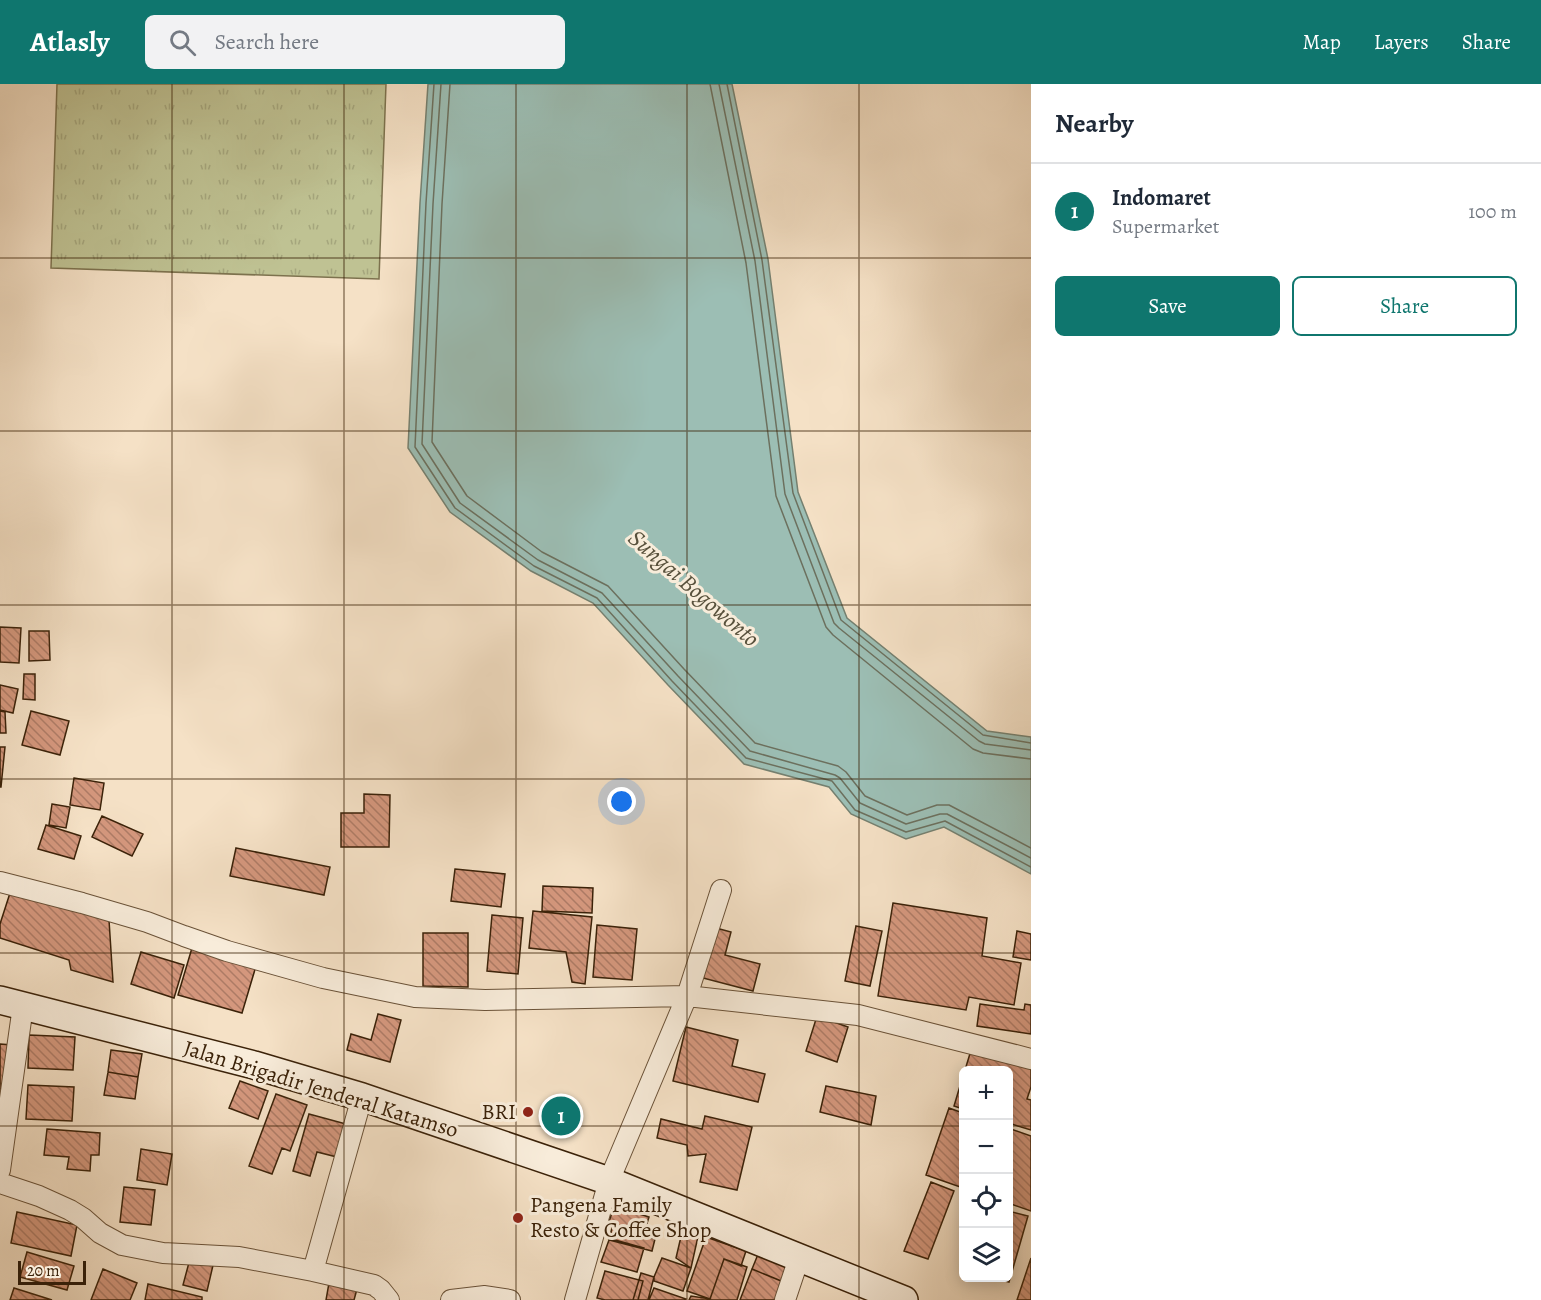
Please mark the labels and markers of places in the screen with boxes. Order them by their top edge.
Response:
pin: 1 [542,1094,580,1138]
place label: BRI [481,1097,516,1127]
marker: BRI [521,1105,535,1119]
place label: Pangena Family Resto & Coffee Shop [530,1190,711,1245]
marker: Pangena Family Resto & Coffee Shop [511,1211,525,1225]

